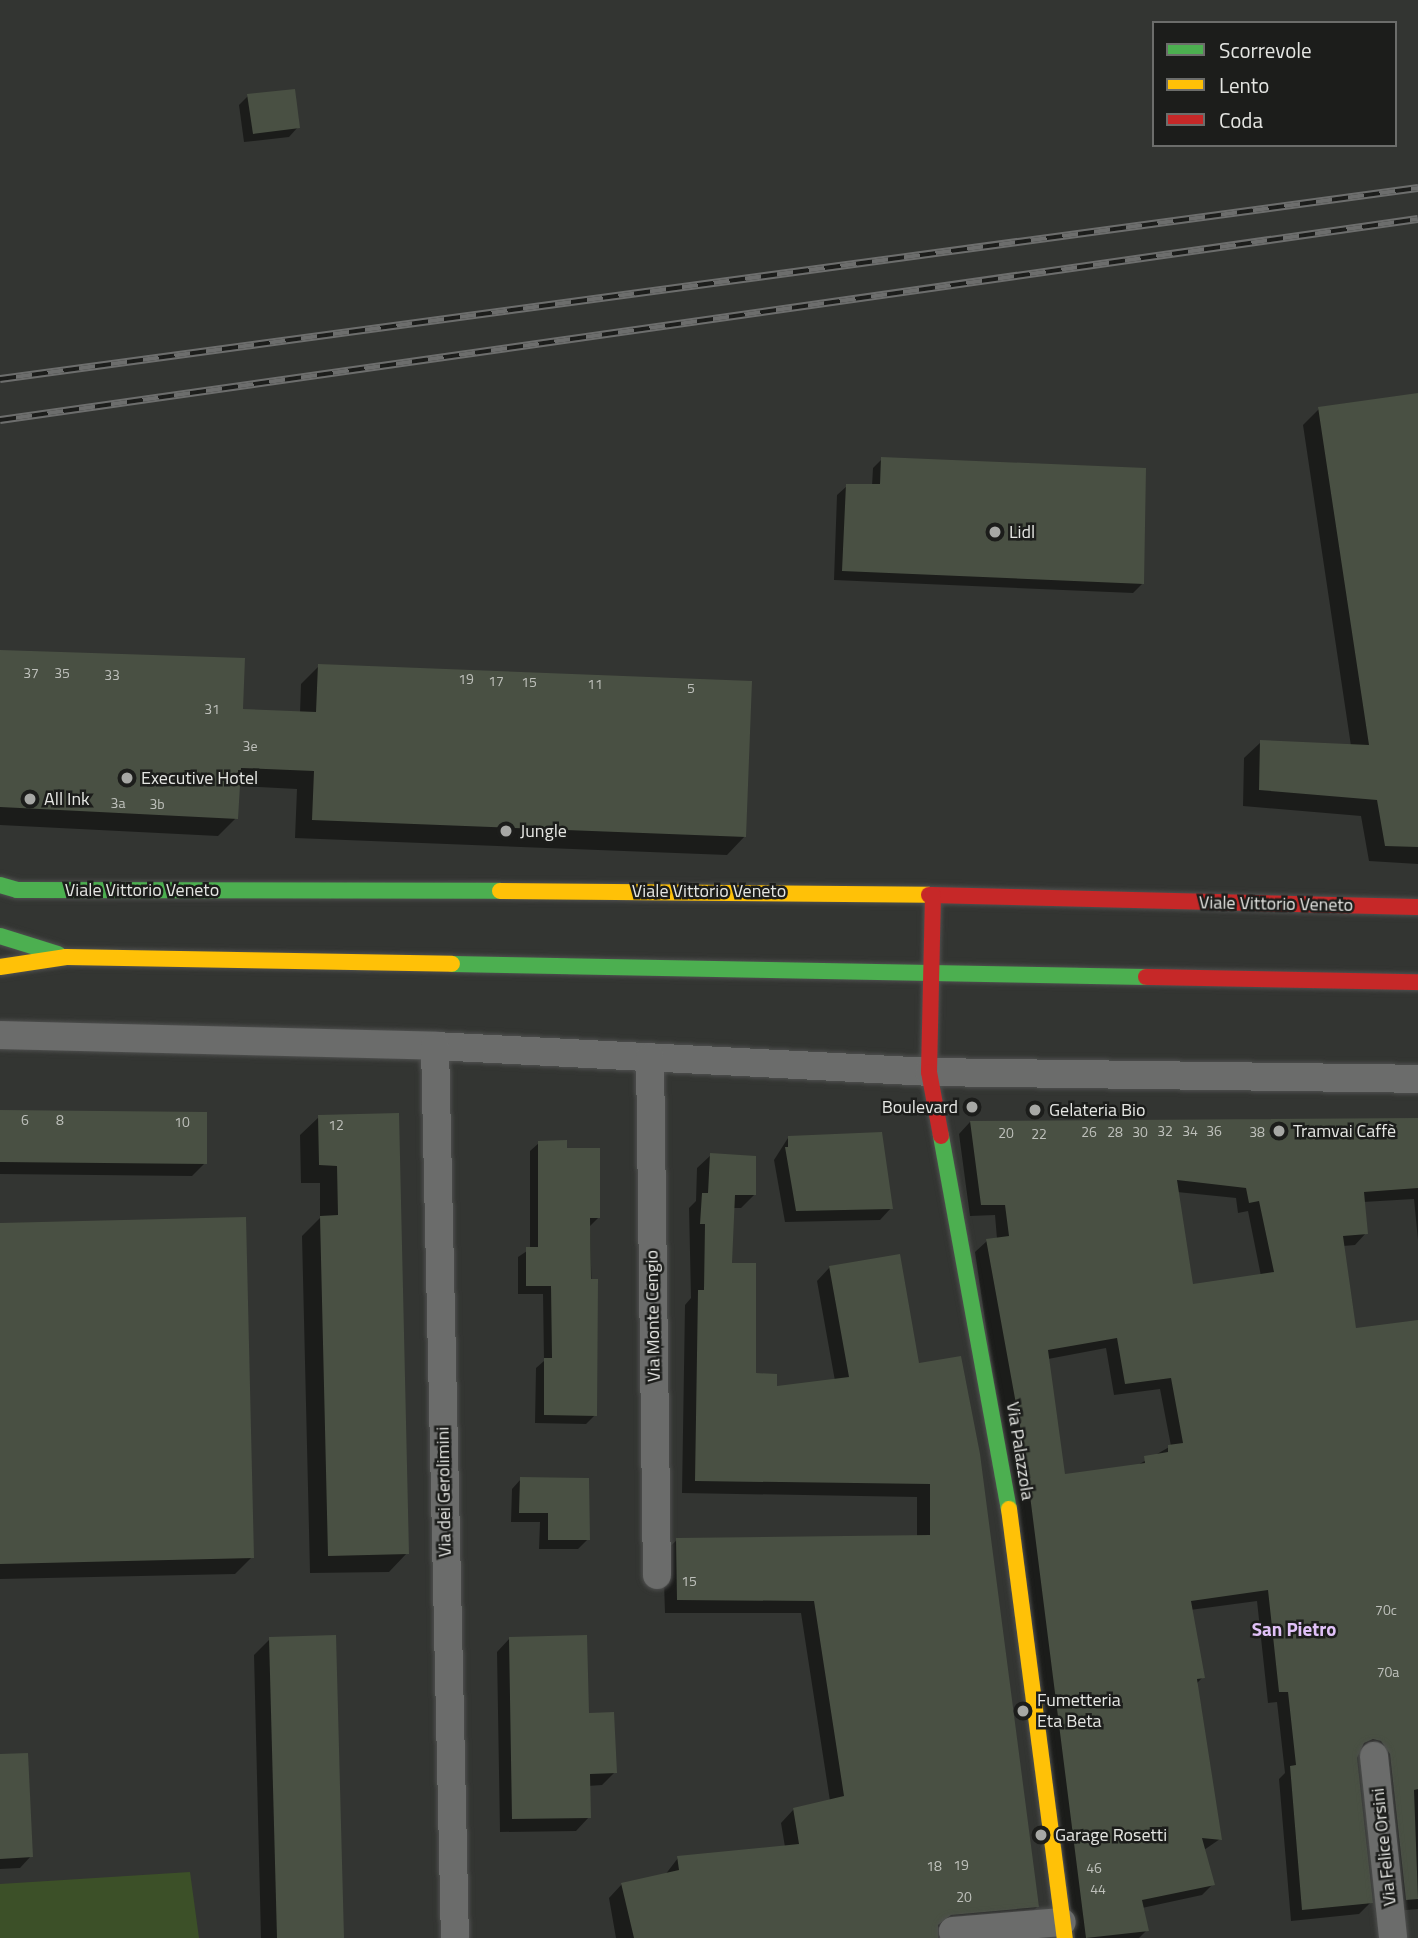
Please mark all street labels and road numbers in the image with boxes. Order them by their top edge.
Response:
street label: Viale Vittorio Veneto [65,879,219,901]
street label: Viale Vittorio Veneto [632,880,786,902]
street label: Viale Vittorio Veneto [1199,892,1353,916]
street label: Via Monte Cengio [641,1250,665,1382]
street label: Via Palazzola [1002,1400,1038,1502]
street label: Via dei Gerolimini [432,1427,456,1557]
street label: Via Felice Orsini [1367,1787,1401,1907]

